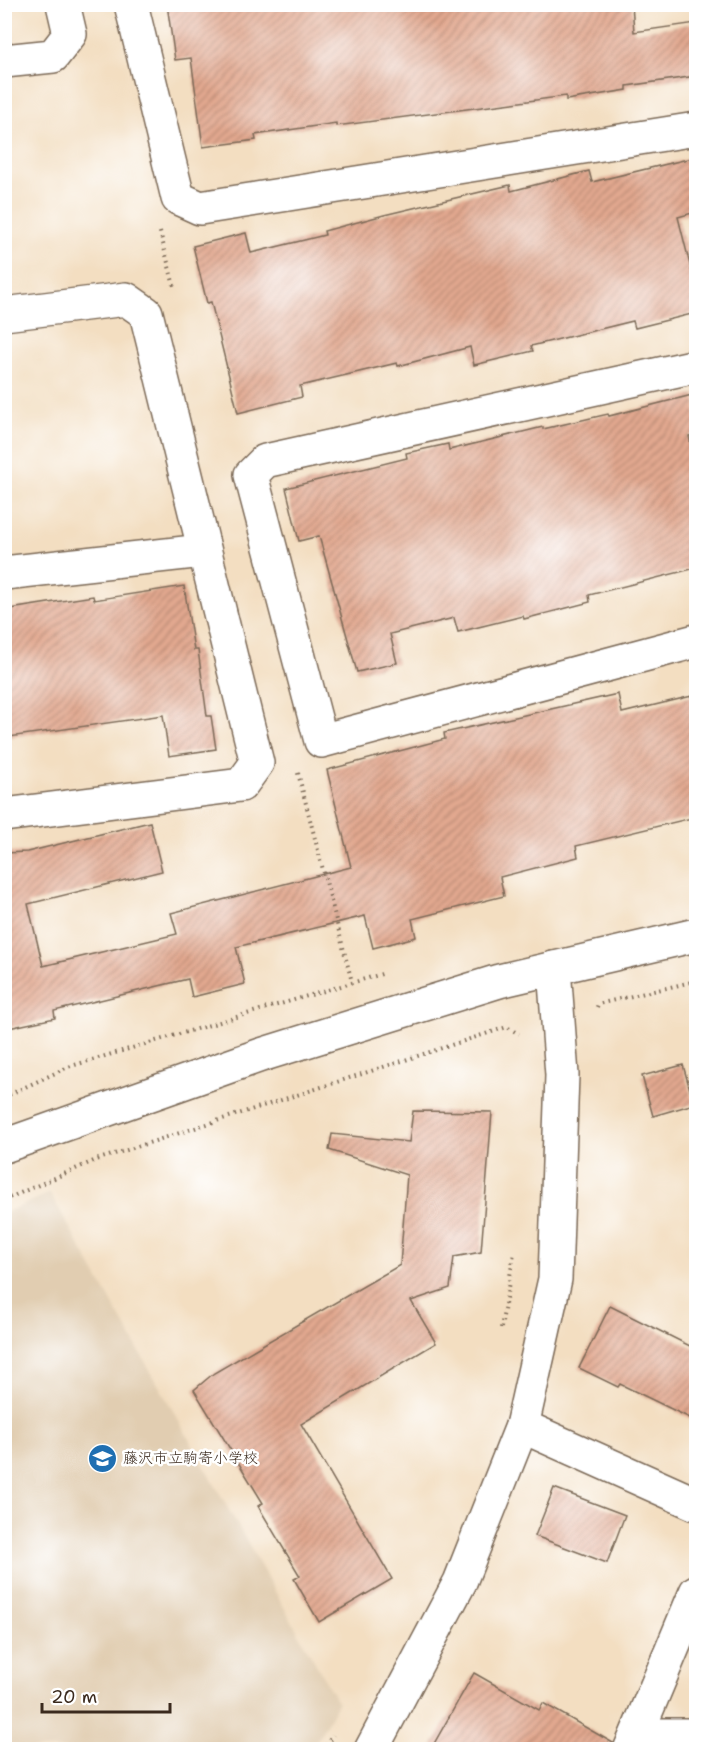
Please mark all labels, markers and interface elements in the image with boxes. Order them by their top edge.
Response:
school or university icon: 藤沢市立駒寄小学校 [86,1442,118,1474]
place label: 藤沢市立駒寄小学校 [123,1448,258,1468]
scale bar [42,1676,170,1714]
text: 20 m [51,1685,97,1709]

